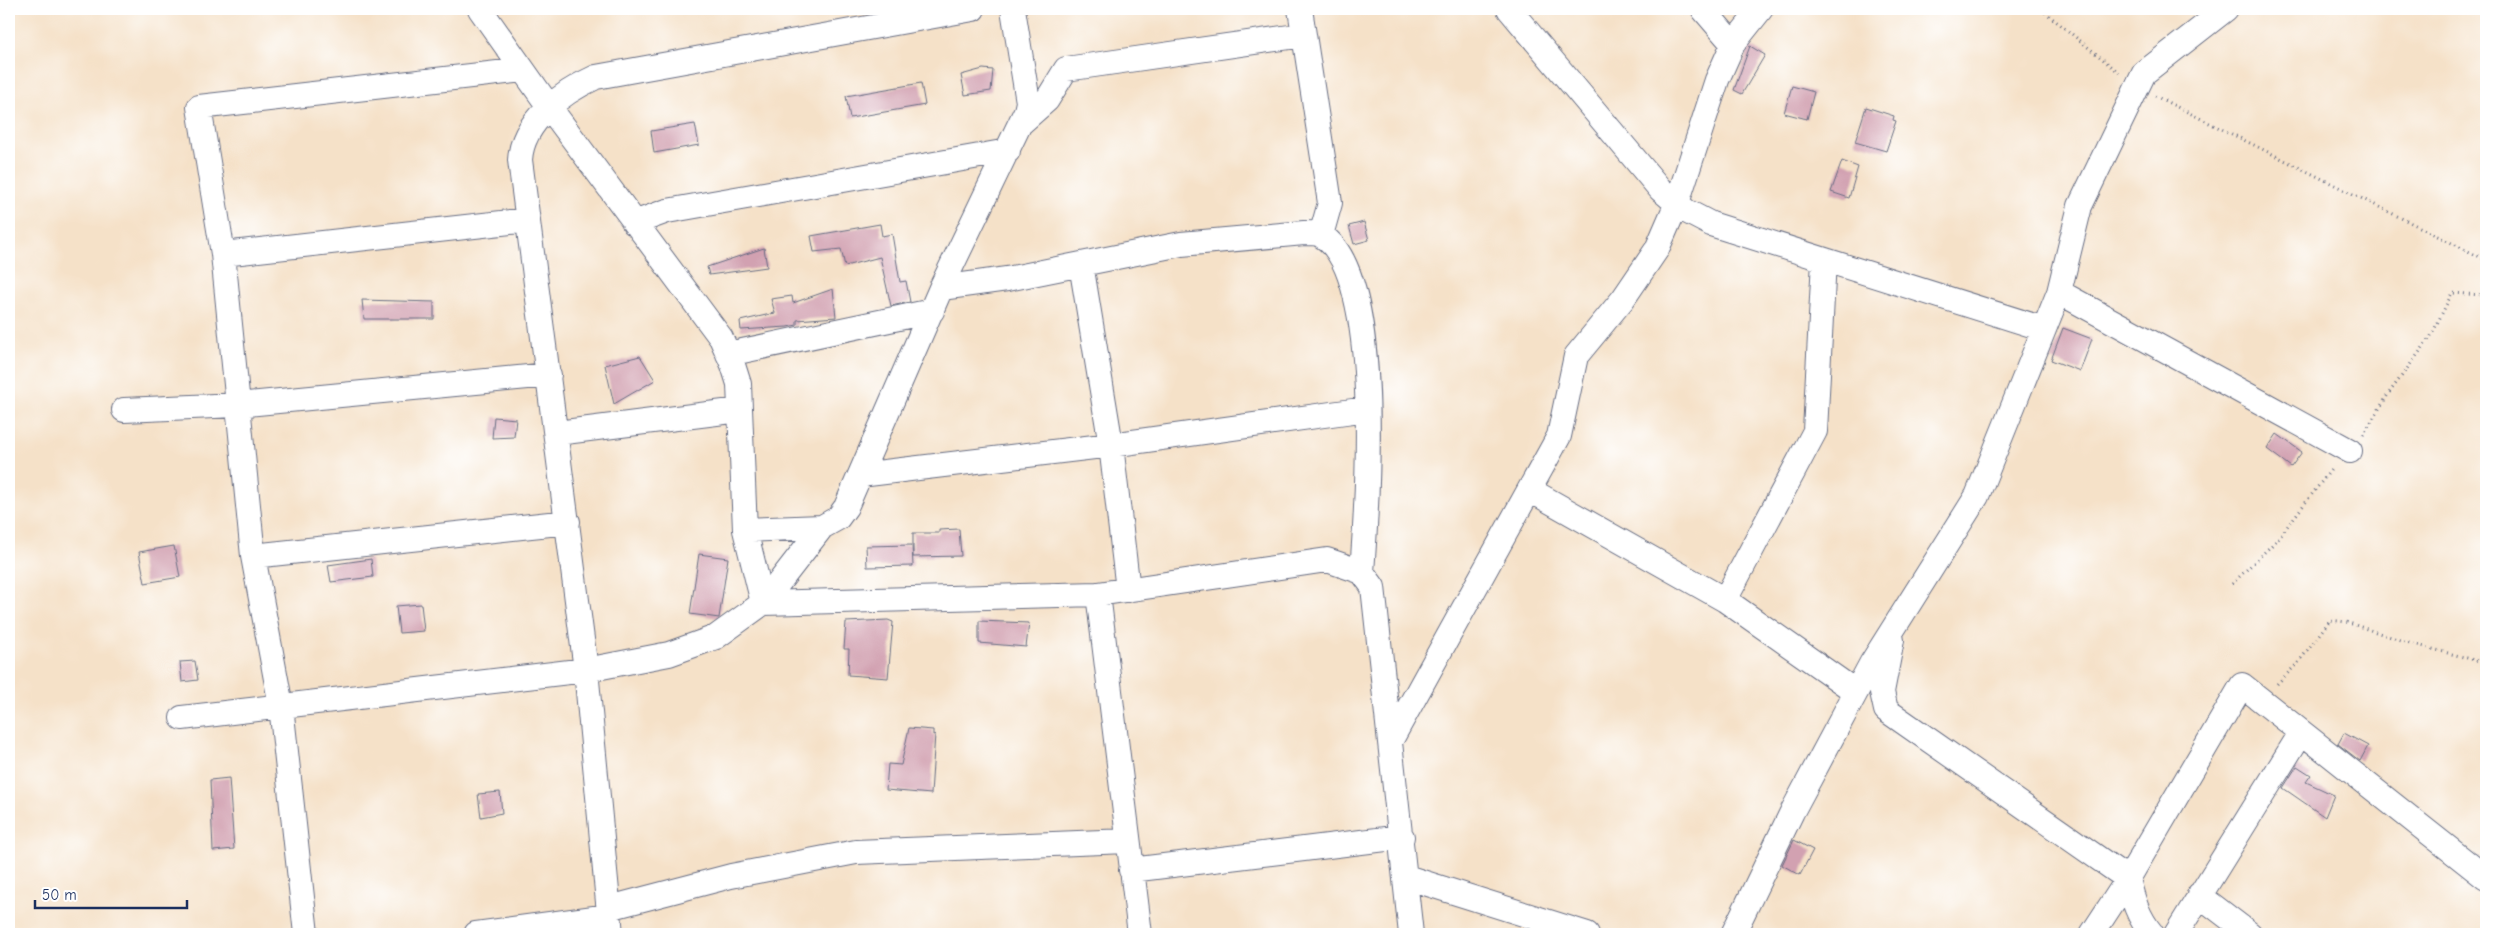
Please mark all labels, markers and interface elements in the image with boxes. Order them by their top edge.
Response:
scale bar [35,878,188,910]
text: 50 m [42,886,77,904]

